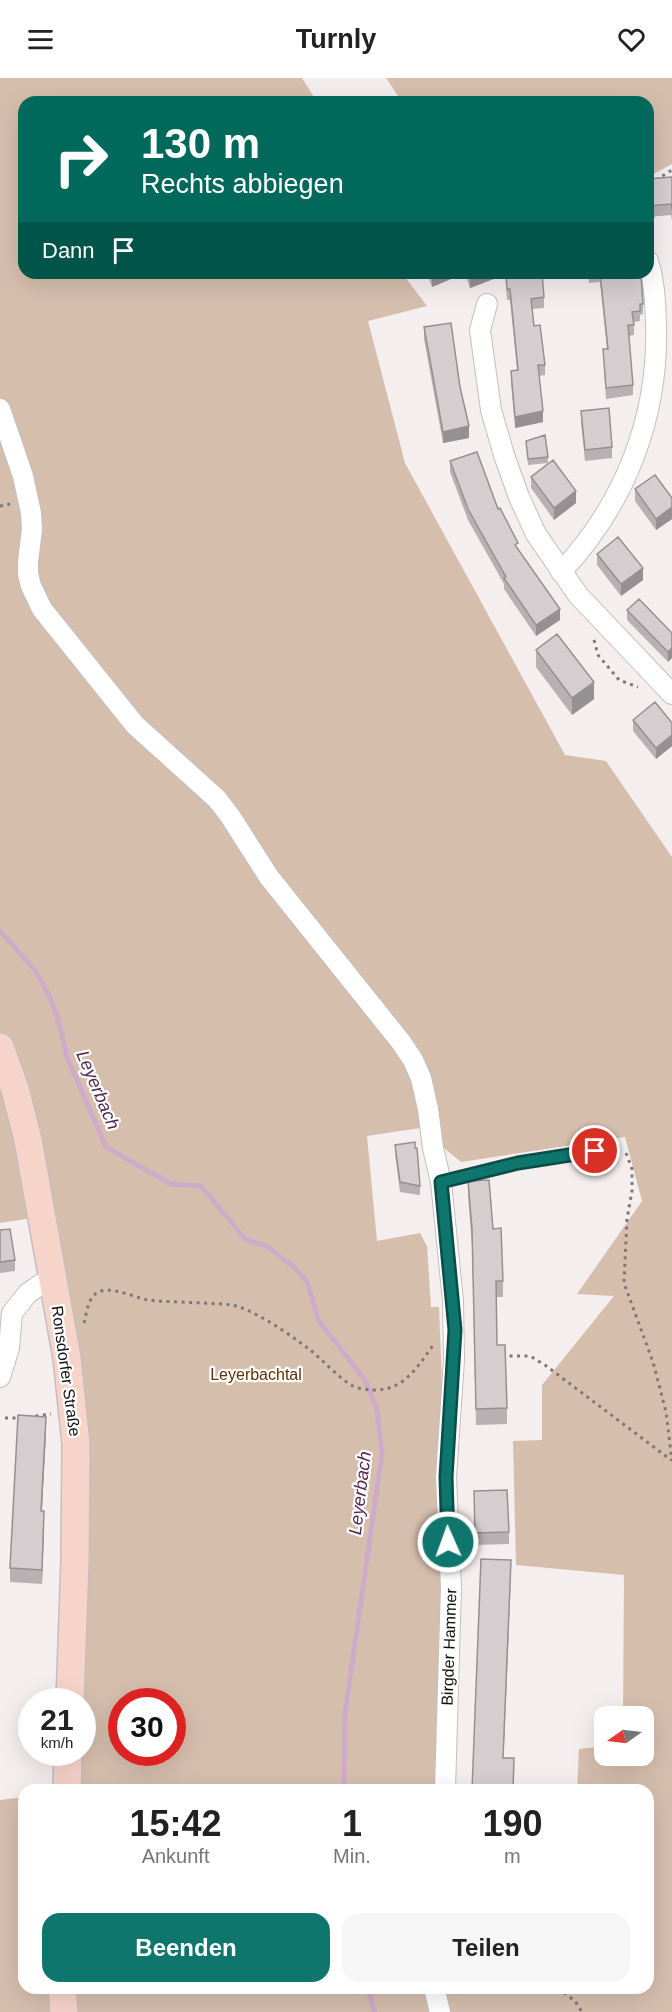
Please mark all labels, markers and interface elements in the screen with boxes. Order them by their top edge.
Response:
icon: menu [24,23,57,56]
icon: heart [615,23,648,56]
text: Turnly [296,24,376,54]
icon: right [42,120,120,198]
text: 130 m [141,120,260,167]
text: Rechts abbiegen [141,169,344,199]
icon: arrive [107,234,140,267]
text: Dann [42,238,95,263]
water label: Leyerbach [72,1047,124,1133]
pin [569,1125,620,1176]
icon: arrive [578,1134,611,1167]
street label: Ronsdorfer Straße [48,1305,84,1437]
park label: Leyerbachtal [210,1366,302,1383]
water label: Leyerbach [345,1450,375,1536]
position arrow [416,1510,480,1574]
street label: Birgder Hammer [438,1587,460,1706]
speed limit sign: 30 [108,1688,186,1766]
text: 21 [40,1703,74,1736]
north arrow [594,1706,654,1766]
map controls [594,1706,654,1766]
text: km/h [41,1734,73,1751]
text: 15:42 [130,1803,222,1844]
text: 1 [342,1803,362,1844]
text: 190 [482,1803,542,1844]
text: Ankunft [142,1845,209,1867]
text: Min. [333,1845,371,1867]
text: m [504,1845,521,1867]
button: Beenden [42,1913,330,1982]
button: Teilen [342,1913,630,1982]

